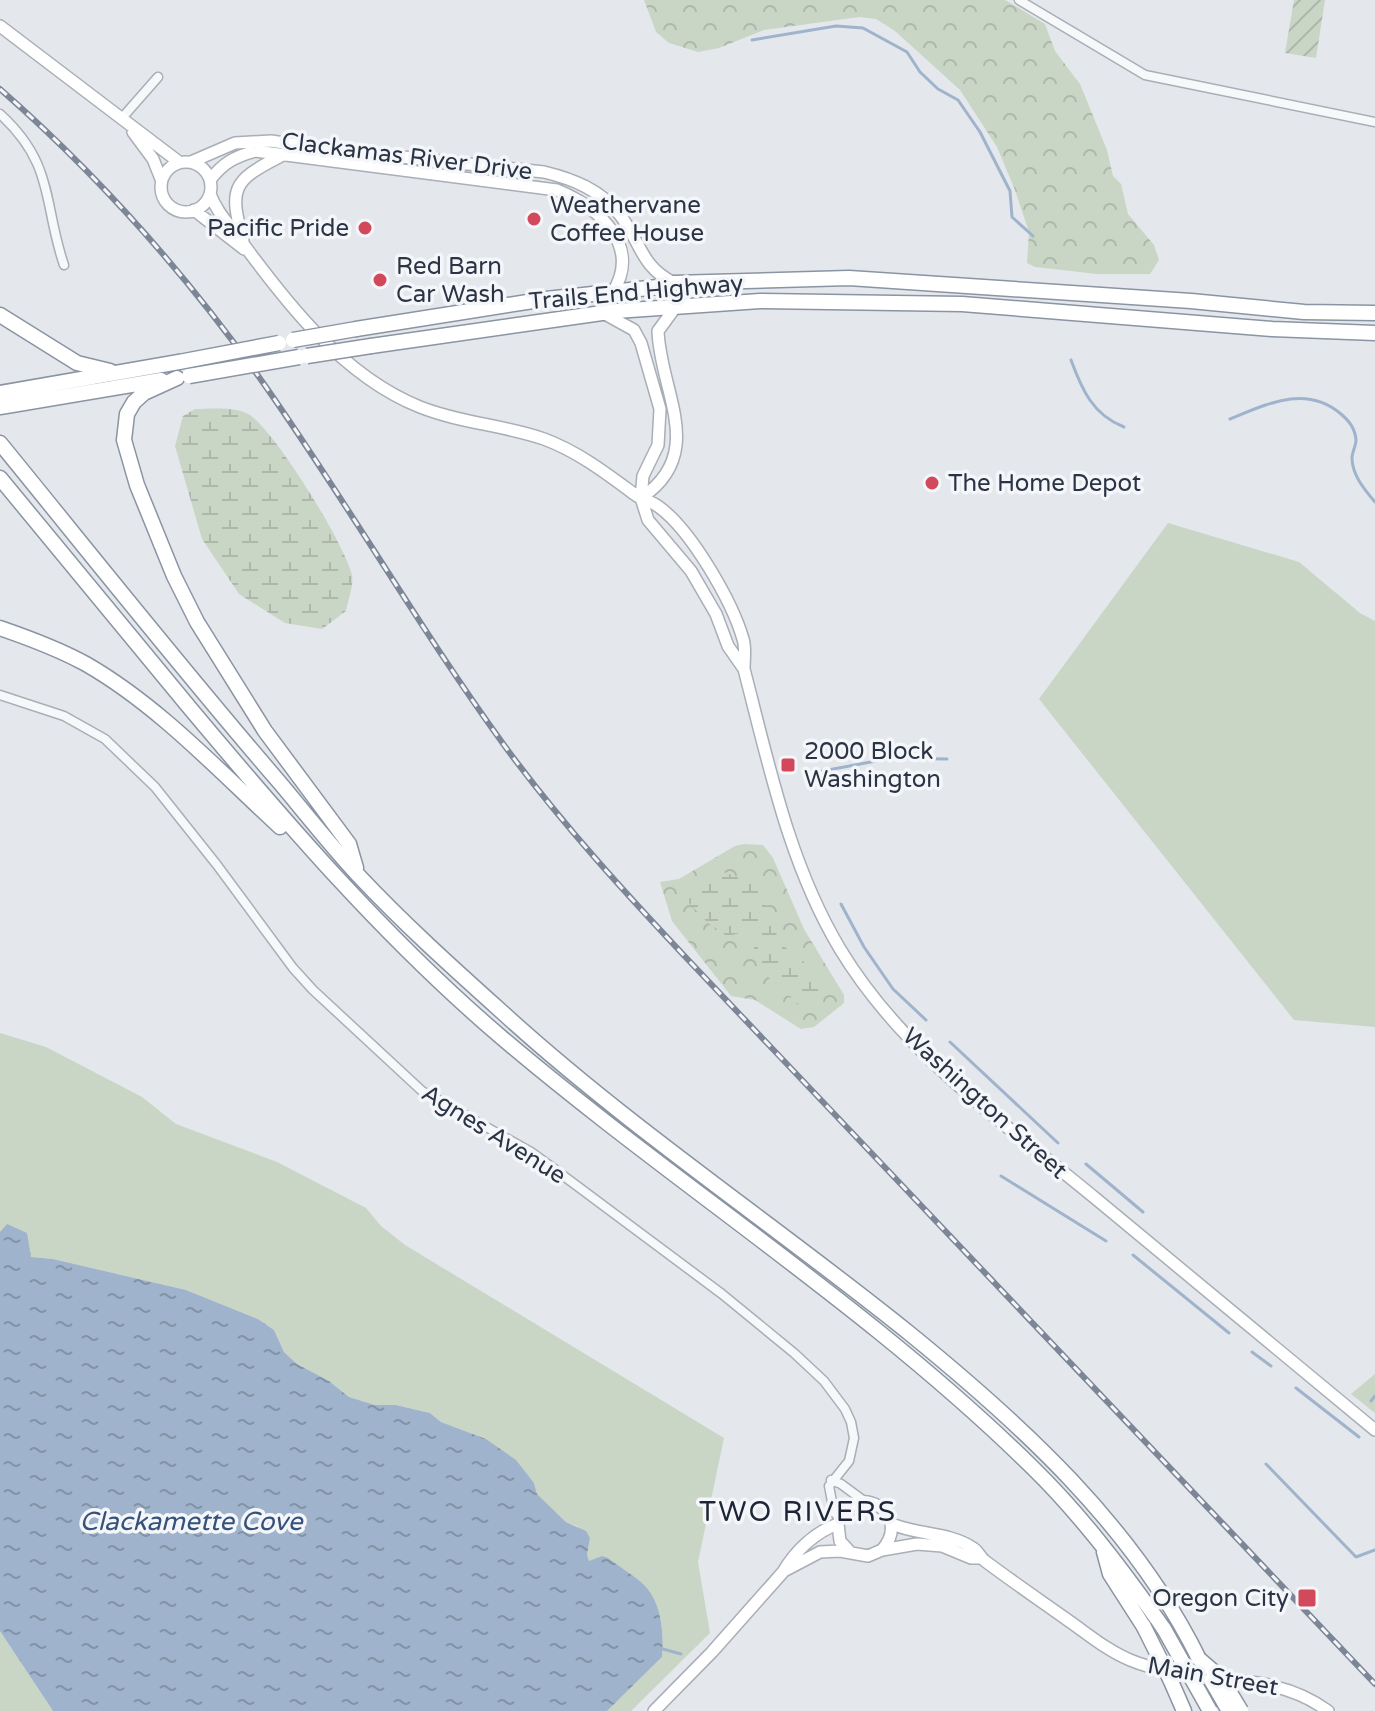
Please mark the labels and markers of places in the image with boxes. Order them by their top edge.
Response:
place label: Weathervane Coffee House [550,191,704,248]
marker: Weathervane Coffee House [525,210,543,228]
place label: Pacific Pride [207,214,349,243]
marker: Pacific Pride [356,219,374,237]
place label: Red Barn Car Wash [396,252,505,309]
marker: Red Barn Car Wash [371,271,389,289]
place label: The Home Depot [948,469,1141,498]
marker: The Home Depot [923,474,941,492]
place label: 2000 Block Washington [804,737,941,794]
marker: 2000 Block Washington [779,756,797,774]
place label: Oregon City [1152,1584,1289,1613]
marker: Oregon City [1296,1587,1318,1609]

